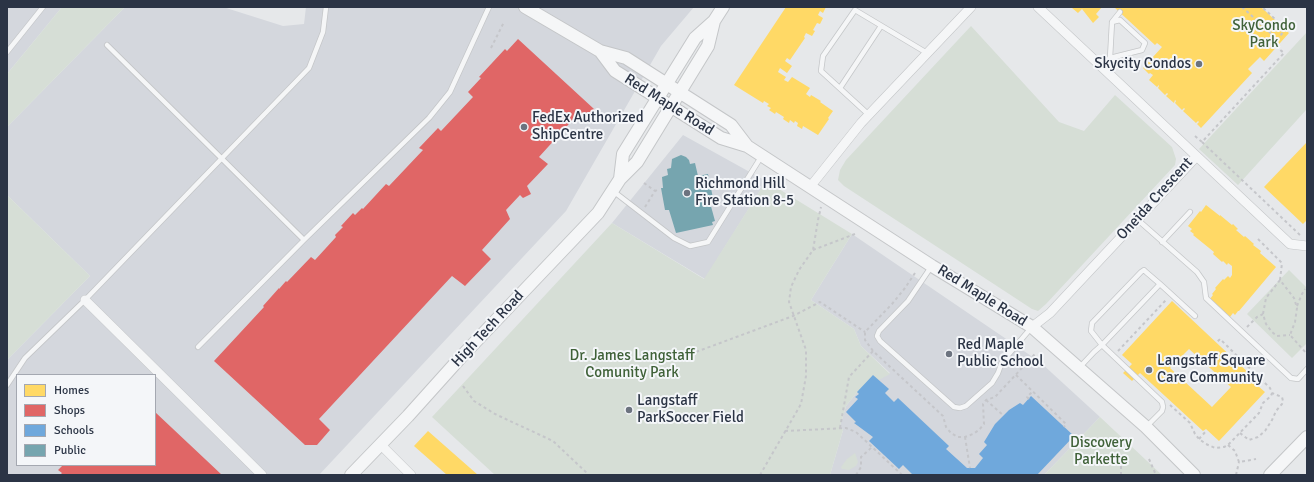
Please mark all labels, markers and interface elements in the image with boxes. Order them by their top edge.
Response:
park label: SkyCondo Park [1232,17,1296,52]
place label: Skycity Condos [1094,55,1191,73]
marker: Skycity Condos [1194,59,1204,69]
street label: Red Maple Road [621,70,717,140]
place label: FedEx Authorized ShipCentre [532,109,644,144]
marker: FedEx Authorized ShipCentre [519,122,529,132]
street label: Oneida Crescent [1113,154,1197,244]
place label: Richmond Hill Fire Station 8-5 [695,175,794,210]
marker: Richmond Hill Fire Station 8-5 [682,188,692,198]
street label: Red Maple Road [934,261,1030,331]
street label: High Tech Road [448,287,528,371]
place label: Red Maple Public School [957,336,1044,371]
park label: Dr. James Langstaff Comunity Park [569,347,695,382]
marker: Red Maple Public School [944,349,954,359]
place label: Langstaff Square Care Community [1157,352,1266,387]
marker: Langstaff Square Care Community [1144,365,1154,375]
legend [16,374,156,466]
text: Homes [54,383,89,398]
place label: Langstaff ParkSoccer Field [637,392,744,427]
text: Shops [54,403,85,418]
marker: Langstaff ParkSoccer Field [624,405,634,415]
text: Schools [54,423,94,438]
park label: Discovery Parkette [1070,434,1132,469]
text: Public [54,443,86,458]

